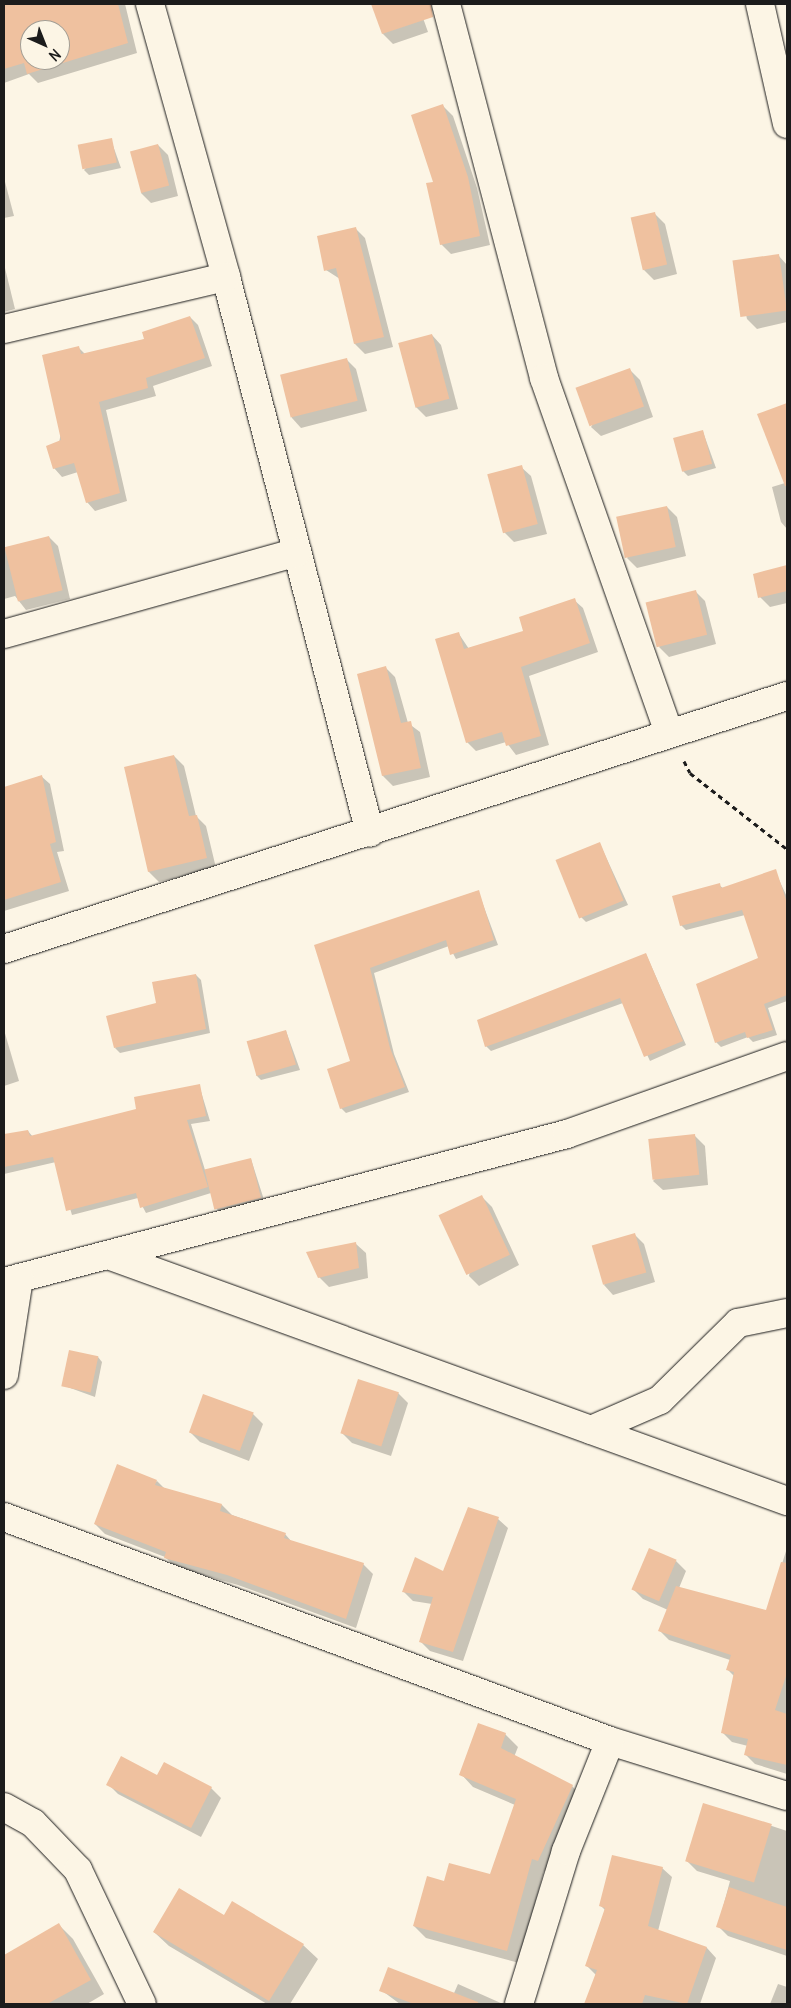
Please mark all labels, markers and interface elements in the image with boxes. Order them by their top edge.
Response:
north arrow [20,20,70,70]
text: N [45,45,64,65]

